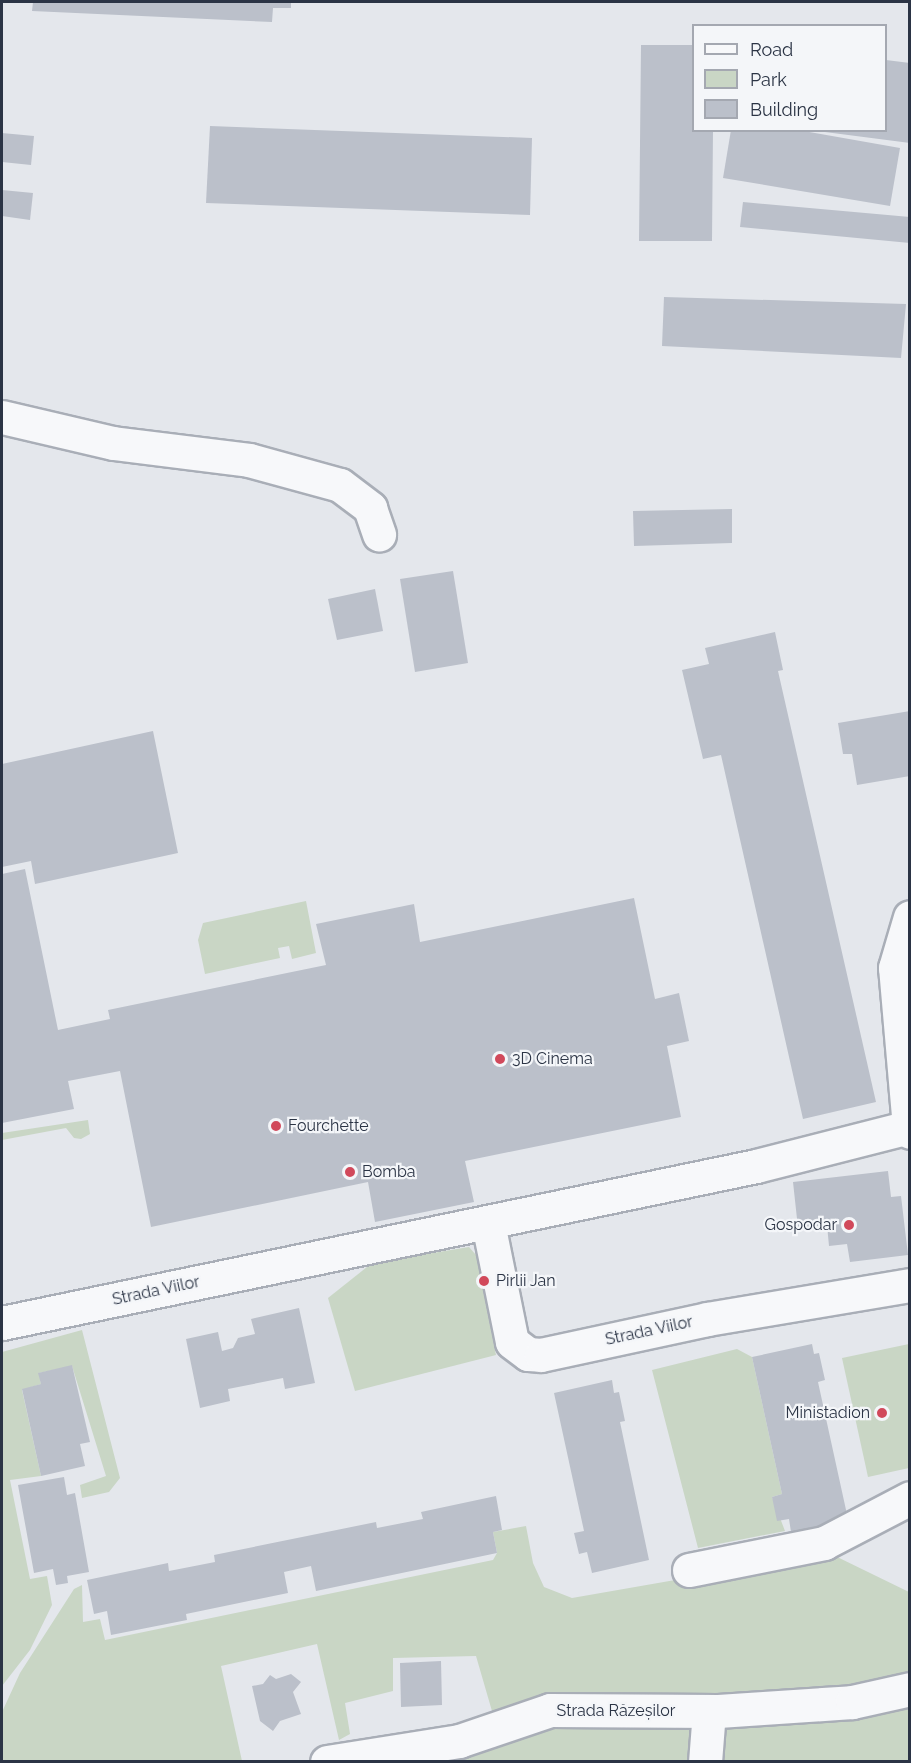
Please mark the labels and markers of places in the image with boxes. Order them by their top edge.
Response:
place label: 3D Cinema [512,1049,593,1069]
marker: 3D Cinema [493,1052,507,1066]
place label: Fourchette [288,1116,369,1136]
marker: Fourchette [269,1119,283,1133]
place label: Bomba [362,1162,415,1182]
marker: Bomba [343,1165,357,1179]
place label: Gospodar [765,1215,837,1235]
marker: Gospodar [842,1218,856,1232]
place label: Pirlii Jan [496,1271,556,1291]
marker: Pirlii Jan [477,1274,491,1288]
place label: Ministadion [786,1403,870,1423]
marker: Ministadion [875,1406,889,1420]

